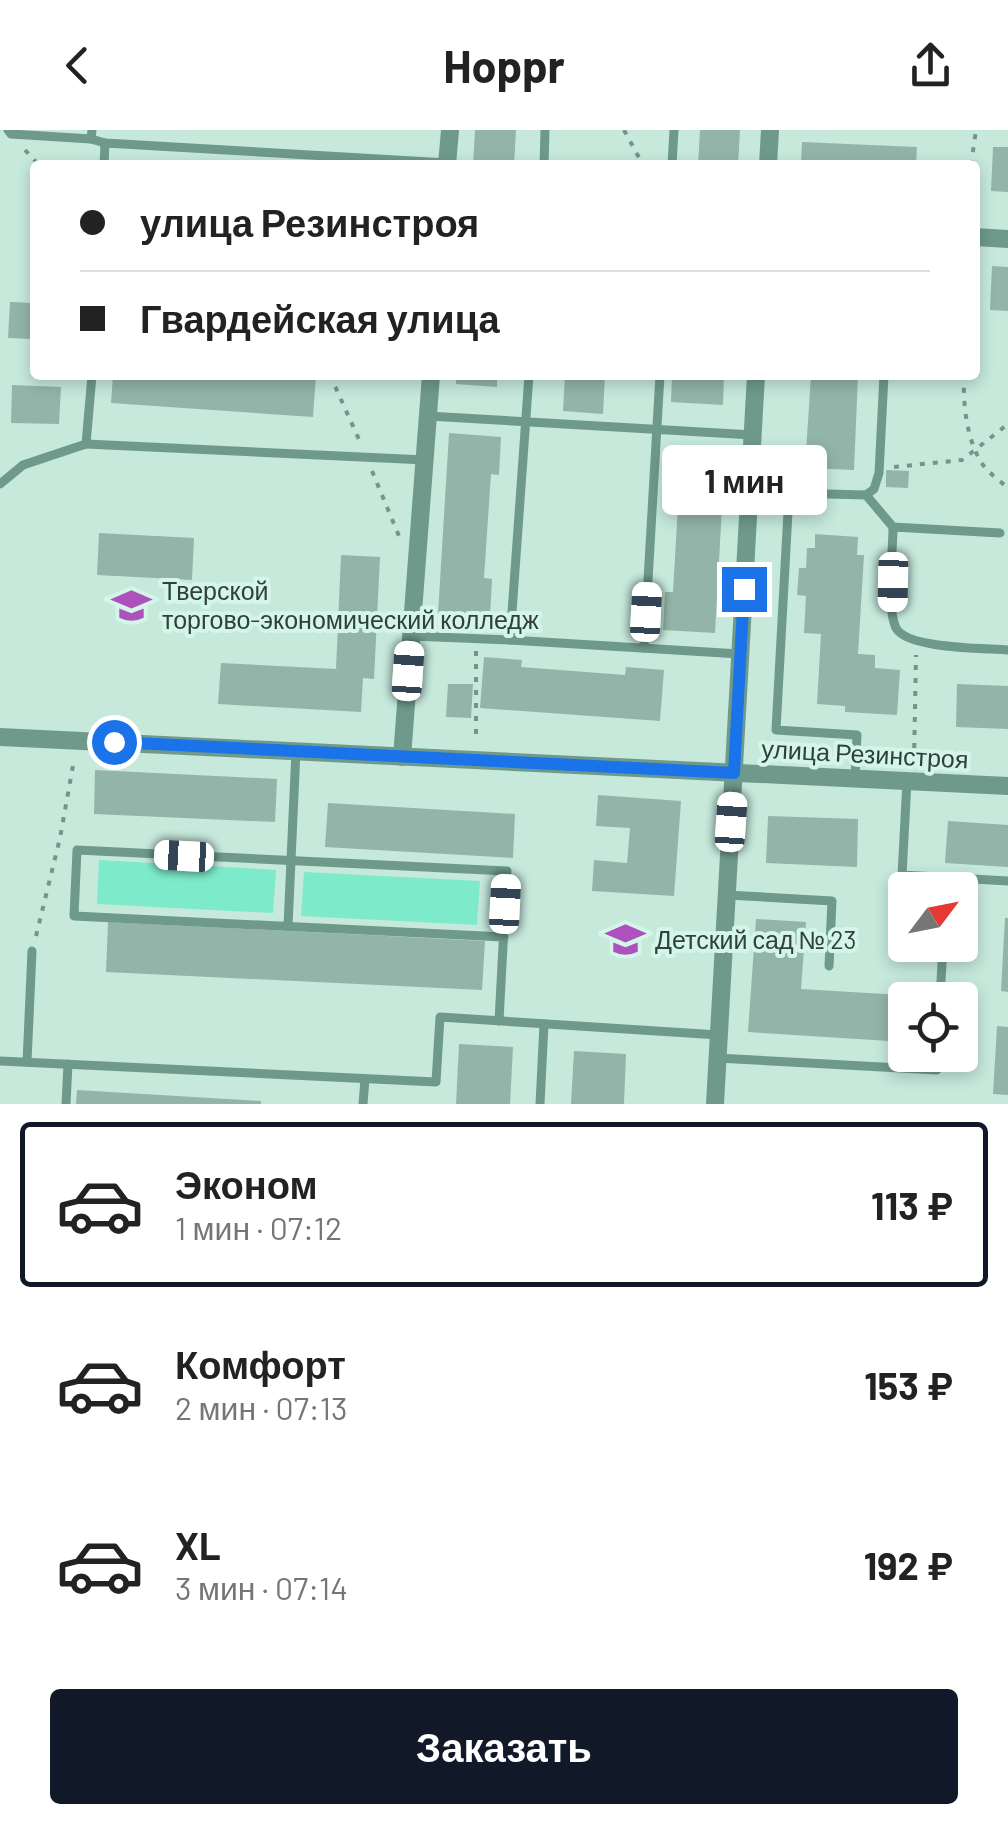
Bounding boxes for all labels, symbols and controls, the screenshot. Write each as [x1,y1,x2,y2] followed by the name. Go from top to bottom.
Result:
[50,38,105,93] icon: back
[443,38,565,92] text: Hoppr
[903,38,958,93] icon: share
[140,199,479,245] text: улица Резинстроя
[140,295,500,341] text: Гвардейская улица
[662,444,826,514] callout: 1 мин
[704,461,785,499] text: 1 мин
[877,552,909,612] car
[722,567,767,612] route end
[162,575,539,634] place label: Тверской торгово-экономический колледж
[629,581,663,643] car
[111,584,153,626] school or university icon: Тверской торгово-экономический колледж
[391,640,425,702] car
[92,720,137,765] route start
[761,733,969,773] street label: улица Резинстроя
[714,791,748,853] car
[153,839,215,873] car
[888,872,978,962] north arrow
[888,872,978,1072] map controls
[488,873,522,935] car
[604,919,646,961] school or university icon: Детский сад № 23
[655,924,856,954] place label: Детский сад № 23
[888,982,978,1072] button: locate
[55,1160,145,1250] icon: car
[175,1161,318,1207] text: Эконом
[871,1182,953,1228] text: 113 ₽
[175,1208,342,1246] text: 1 мин · 07:12
[55,1340,145,1430] icon: car
[175,1341,346,1387] text: Комфорт
[864,1362,953,1408] text: 153 ₽
[175,1388,347,1426] text: 2 мин · 07:13
[55,1520,145,1610] icon: car
[175,1522,221,1568] text: XL
[864,1542,953,1588] text: 192 ₽
[175,1568,348,1606] text: 3 мин · 07:14
[50,1689,958,1804] button: Заказать

